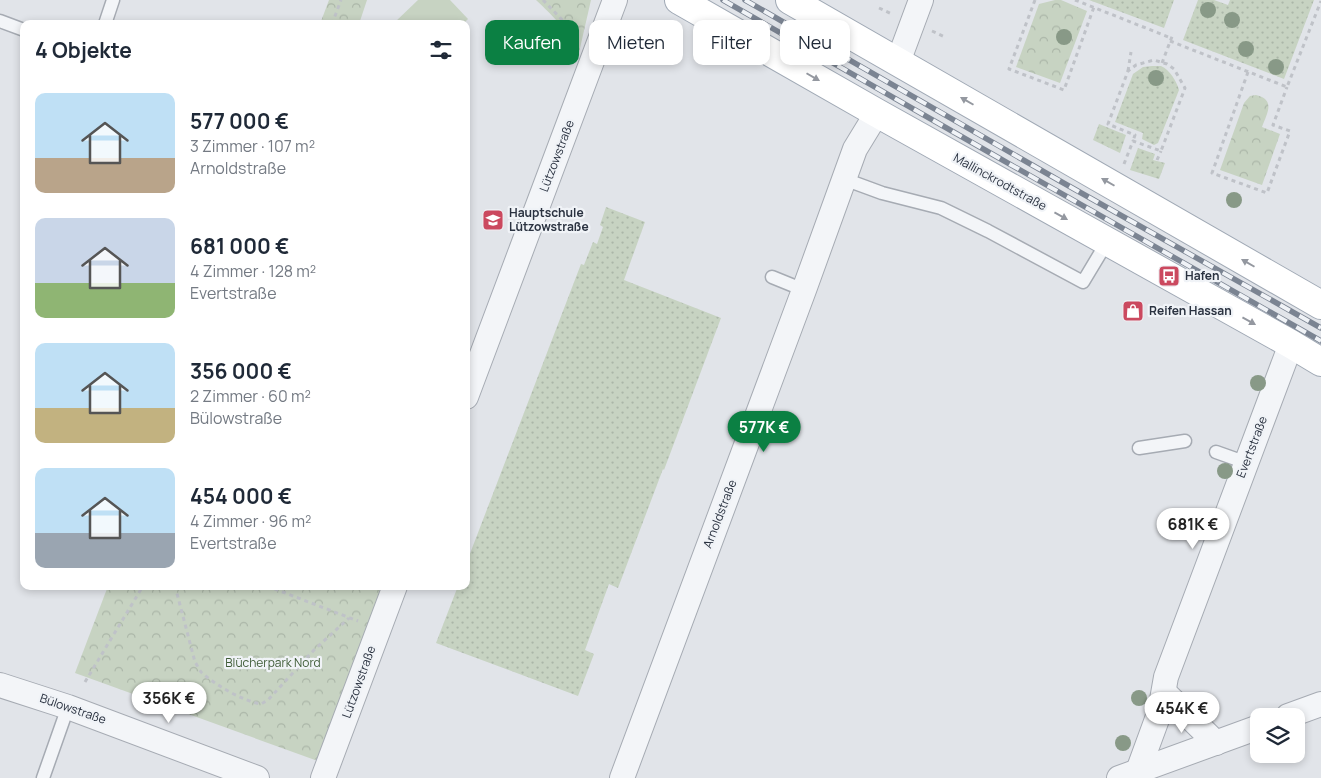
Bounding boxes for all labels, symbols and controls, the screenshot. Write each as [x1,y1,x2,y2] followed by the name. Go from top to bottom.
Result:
[485,20,579,65] chip: Kaufen
[589,20,683,65] chip: Mieten
[693,20,770,65] chip: Filter
[780,20,850,65] chip: Neu
[35,36,132,64] text: 4 Objekte
[427,36,455,64] icon: filters
[805,73,820,81] one-way arrow
[960,97,973,106] one-way arrow
[190,107,289,135] text: 577 000 €
[75,113,135,173] icon: home
[535,117,578,194] street label: Lützowstraße
[190,135,315,157] text: 3 Zimmer · 107 m²
[951,149,1050,214] street label: Mallinckrodtstraße
[190,157,286,179] text: Arnoldstraße
[1101,178,1114,187] one-way arrow
[509,204,589,235] place label: Hauptschule Lützowstraße
[481,208,505,232] school or university icon: Hauptschule Lützowstraße
[1054,212,1069,220] one-way arrow
[190,232,289,260] text: 681 000 €
[75,238,135,298] icon: home
[1242,259,1255,268] one-way arrow
[190,260,316,282] text: 4 Zimmer · 128 m²
[1157,264,1181,288] bus stop icon: Hafen
[1185,267,1219,284] place label: Hafen
[190,282,277,304] text: Evertstraße
[1121,299,1145,323] shop icon: Reifen Hassan
[1149,302,1232,319] place label: Reifen Hassan
[1242,316,1256,325] one-way arrow
[190,357,292,385] text: 356 000 €
[75,363,135,423] icon: home
[190,385,311,407] text: 2 Zimmer · 60 m²
[190,407,282,429] text: Bülowstraße
[723,410,805,453] pin: 577K €
[1232,413,1271,480] street label: Evertstraße
[739,416,789,438] text: 577K €
[699,477,740,551] street label: Arnoldstraße
[190,482,292,510] text: 454 000 €
[75,488,135,548] icon: home
[1152,508,1234,550] pin: 681K €
[190,510,311,532] text: 4 Zimmer · 96 m²
[1168,513,1218,535] text: 681K €
[190,532,277,554] text: Evertstraße
[338,643,379,720] street label: Lützowstraße
[225,654,321,671] park label: Blücherpark Nord
[128,682,210,724] pin: 356K €
[143,687,195,709] text: 356K €
[38,689,109,728] street label: Bülowstraße
[1141,692,1223,734] pin: 454K €
[1156,697,1209,719] text: 454K €
[1250,708,1305,763] map controls
[1250,708,1305,763] button: layers

